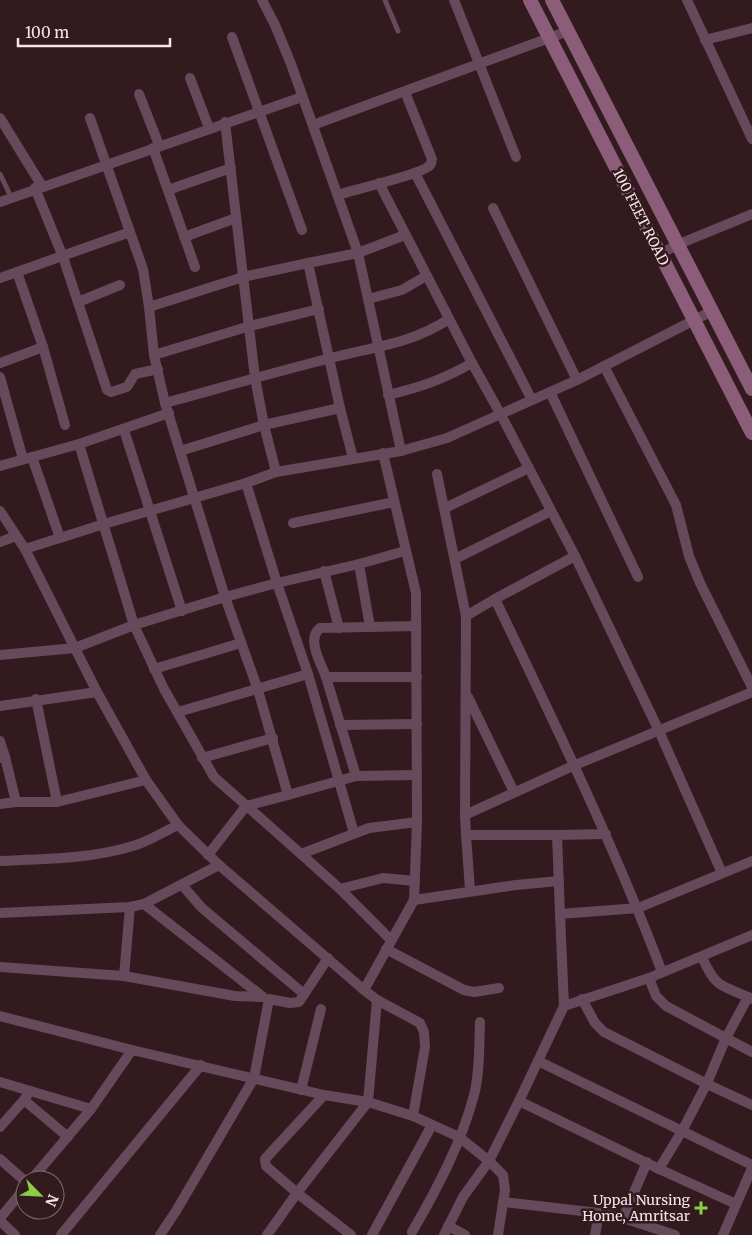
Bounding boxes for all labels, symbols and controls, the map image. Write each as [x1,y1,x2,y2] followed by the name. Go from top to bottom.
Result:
[18,15,170,47] scale bar
[25,23,69,42] text: 100 m
[609,166,673,269] street label: 100 FEET ROAD
[15,1170,65,1220] north arrow
[582,1191,691,1225] place label: Uppal Nursing Home, Amritsar
[41,1192,62,1209] text: N
[694,1201,708,1215] marker: Uppal Nursing Home, Amritsar

